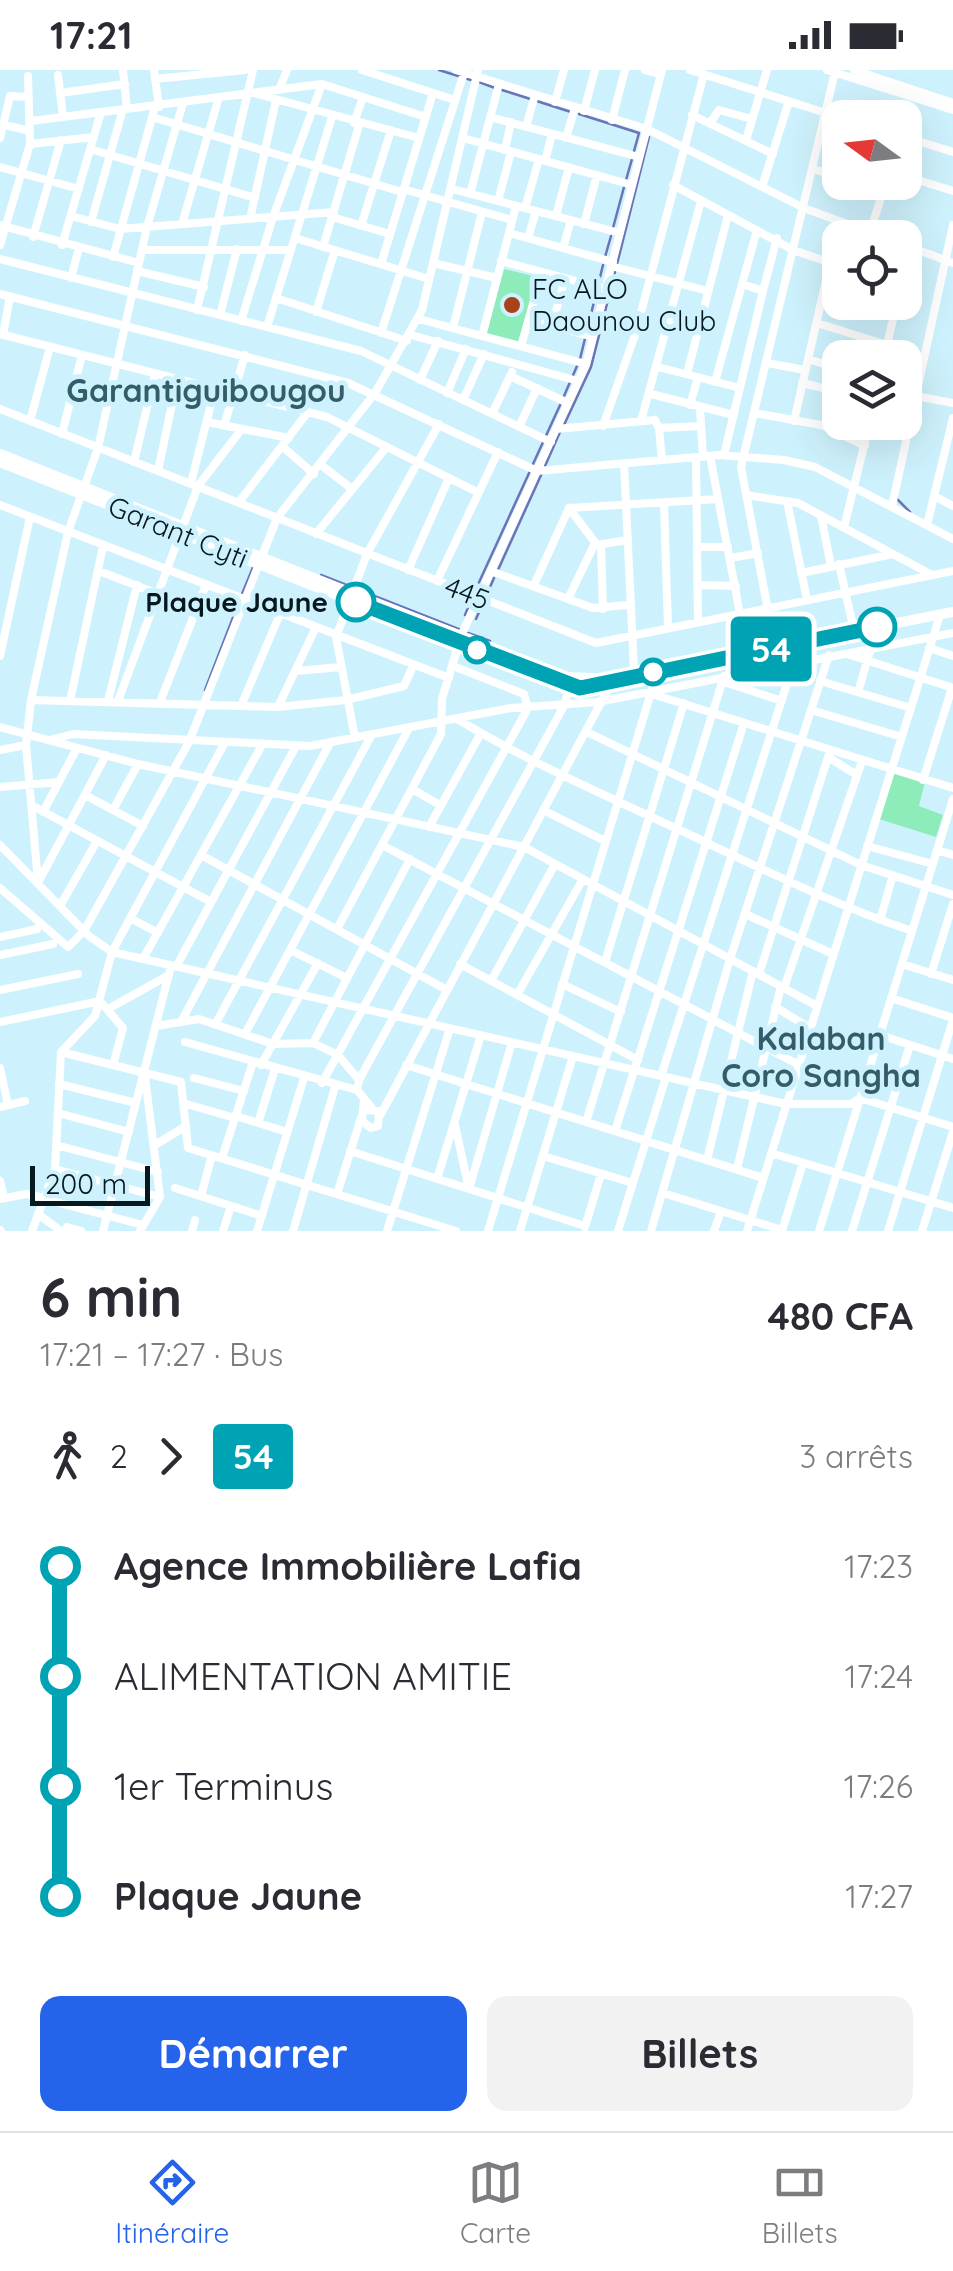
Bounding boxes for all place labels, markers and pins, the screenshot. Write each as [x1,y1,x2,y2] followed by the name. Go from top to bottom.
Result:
[532,271,716,338] place label: FC ALO Daounou Club
[501,294,523,316] marker: FC ALO Daounou Club
[337,583,375,621] marker: Plaque Jaune
[145,584,328,619] place label: Plaque Jaune
[858,608,896,646] unlabelled marker
[464,637,490,663] unlabelled marker
[640,659,666,685] unlabelled marker

